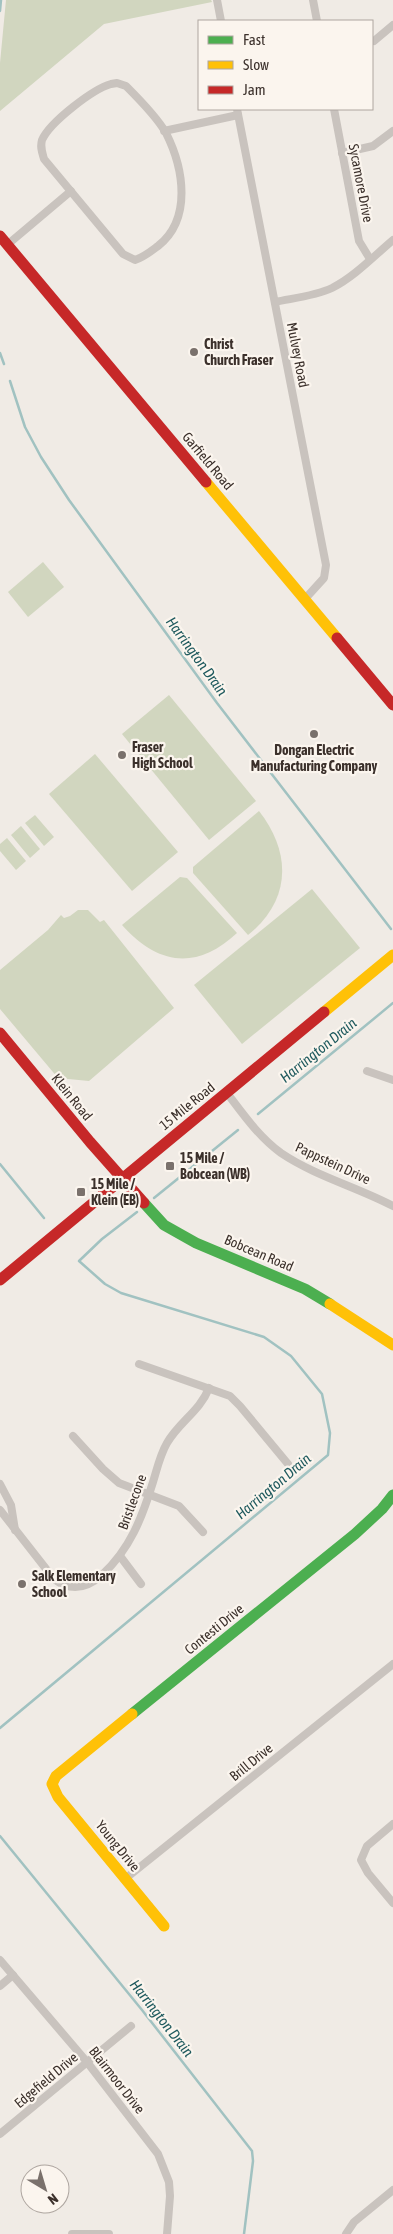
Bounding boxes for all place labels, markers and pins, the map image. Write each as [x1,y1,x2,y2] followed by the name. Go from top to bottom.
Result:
[204,336,274,368] place label: Christ Church Fraser
[188,346,200,358] marker: Christ Church Fraser
[308,728,320,740] marker: Dongan Electric Manufacturing Company
[132,739,193,771] place label: Fraser High School
[251,742,377,774] place label: Dongan Electric Manufacturing Company
[116,749,128,761] marker: Fraser High School
[180,1150,250,1182] place label: 15 Mile / Bobcean (WB)
[164,1160,176,1172] marker: 15 Mile / Bobcean (WB)
[91,1176,139,1208] place label: 15 Mile / Klein (EB)
[75,1186,87,1198] marker: 15 Mile / Klein (EB)
[32,1568,116,1600] place label: Salk Elementary School
[16,1578,28,1590] marker: Salk Elementary School

